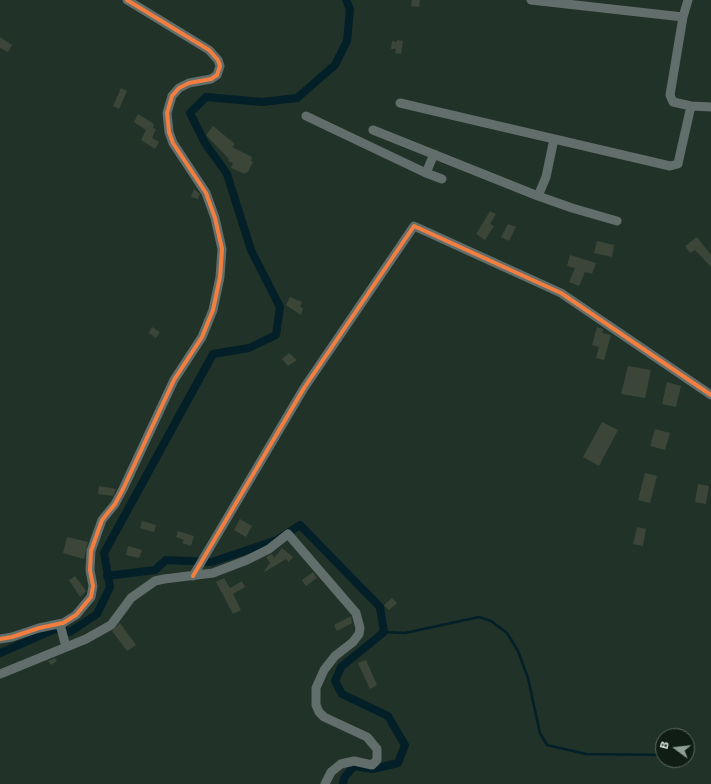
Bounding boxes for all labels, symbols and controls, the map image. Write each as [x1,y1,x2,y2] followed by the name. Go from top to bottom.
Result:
[655,728,695,768] north arrow
[657,740,671,750] text: B

